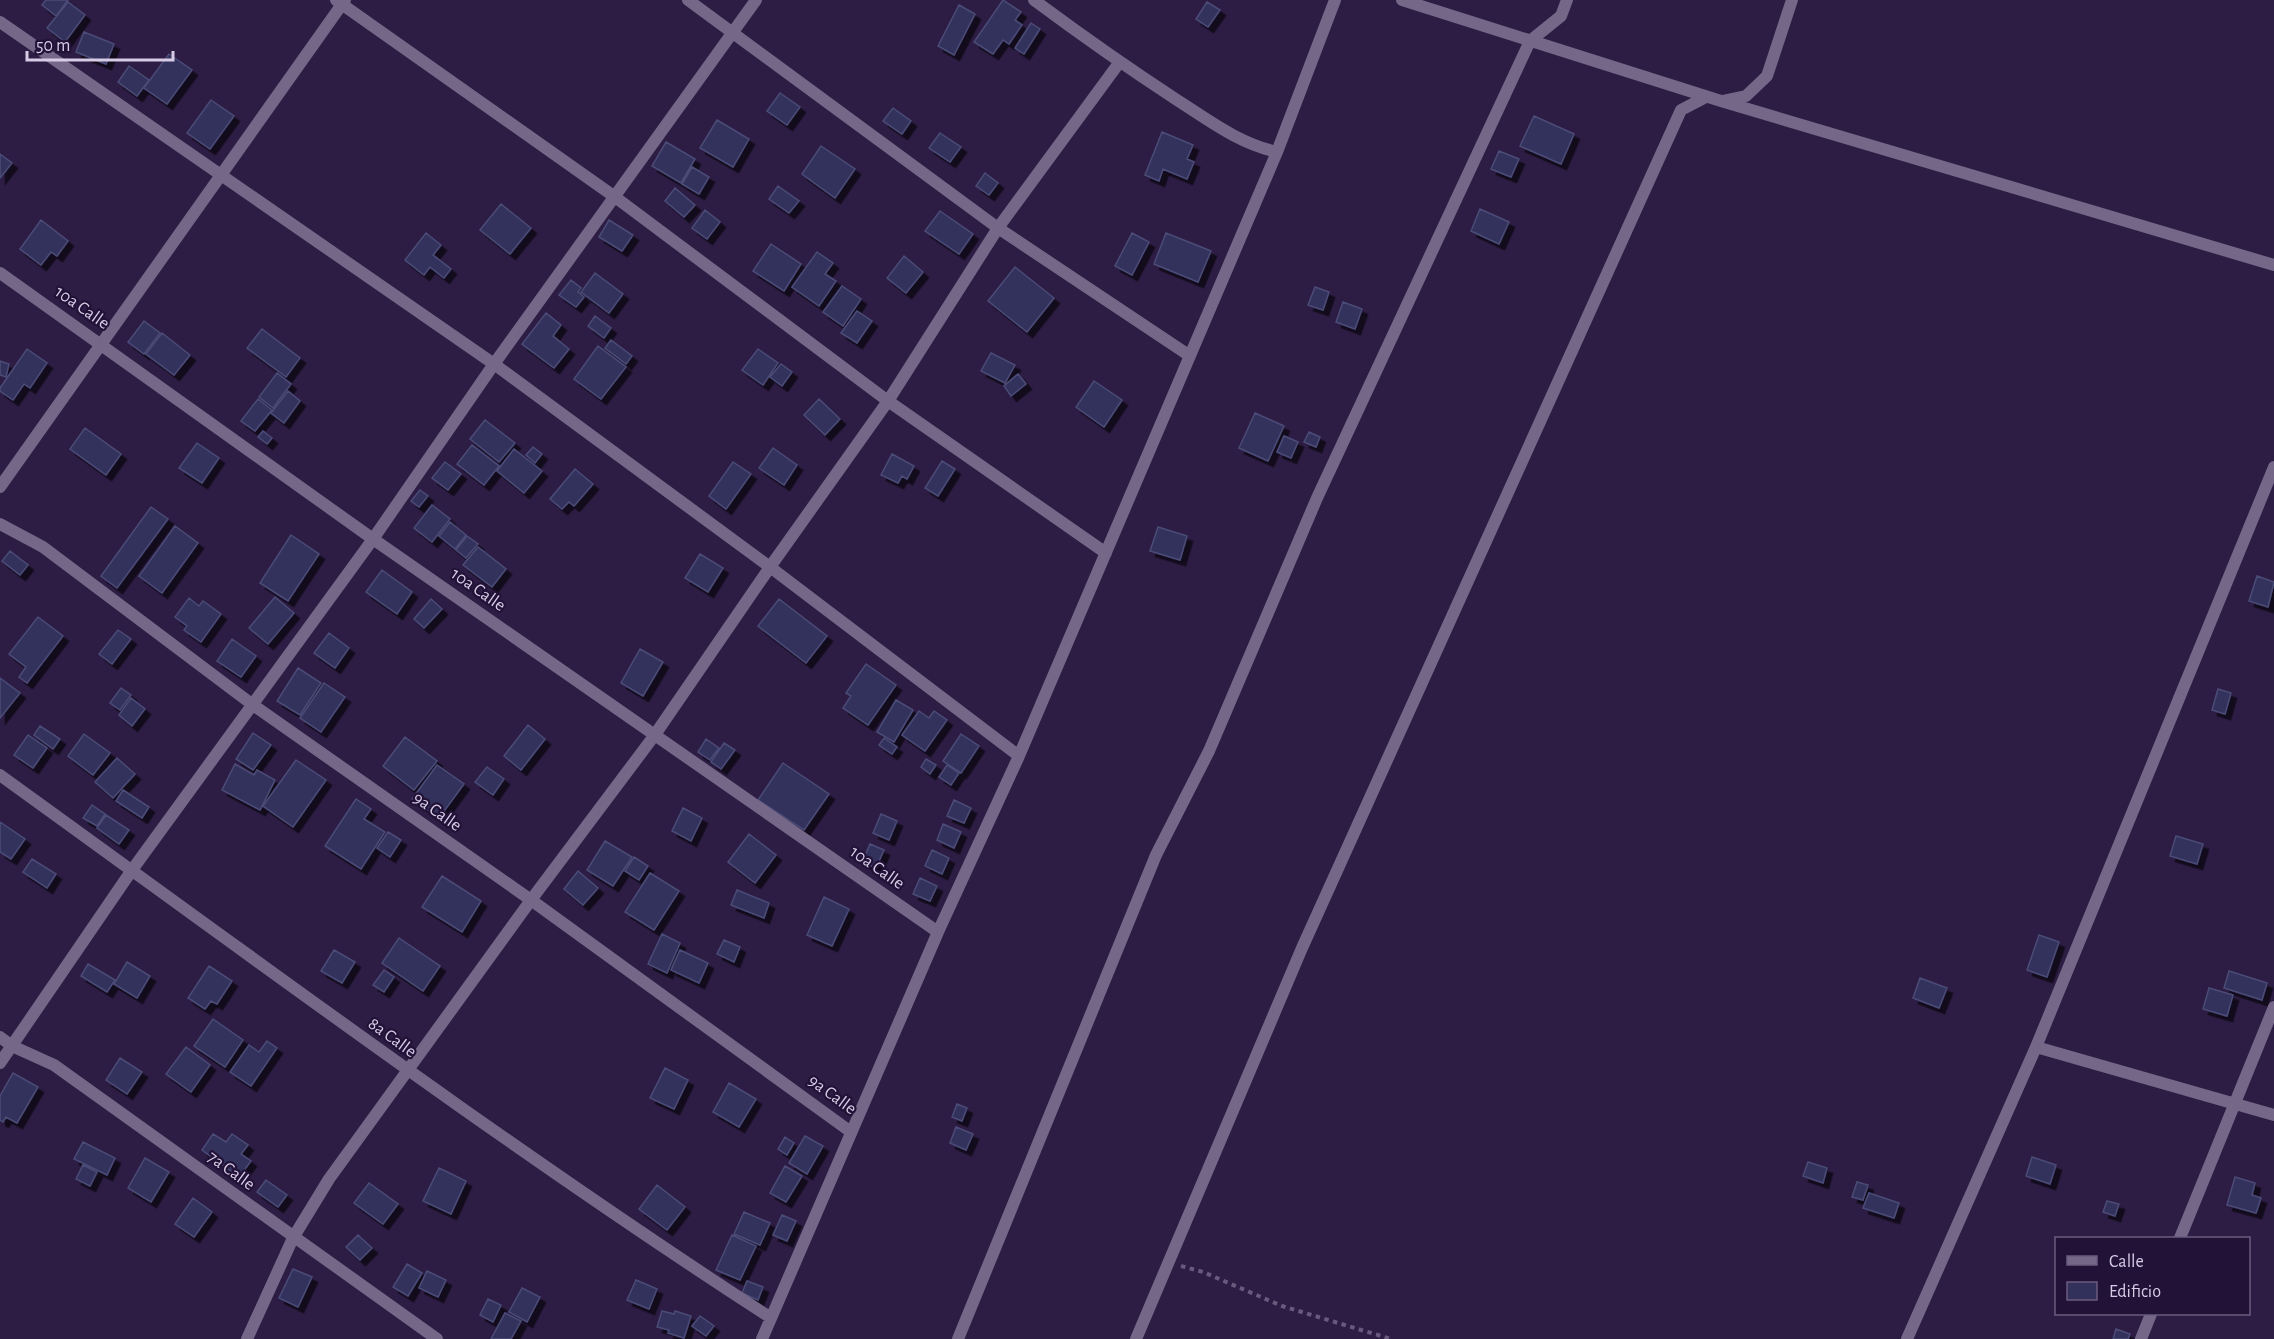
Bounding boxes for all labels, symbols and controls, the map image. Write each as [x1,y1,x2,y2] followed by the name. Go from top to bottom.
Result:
[27,24,172,62] scale bar
[36,37,70,55] text: 50 m
[52,283,112,333] street label: 10a Calle
[448,565,508,615] street label: 10a Calle
[409,789,465,835] street label: 9a Calle
[847,843,907,893] street label: 10a Calle
[365,1015,419,1061] street label: 8a Calle
[805,1072,859,1118] street label: 9a Calle
[204,1148,258,1194] street label: 7a Calle
[2055,1237,2250,1315] legend
[2109,1253,2144,1271] text: Calle
[2109,1283,2161,1301] text: Edificio

